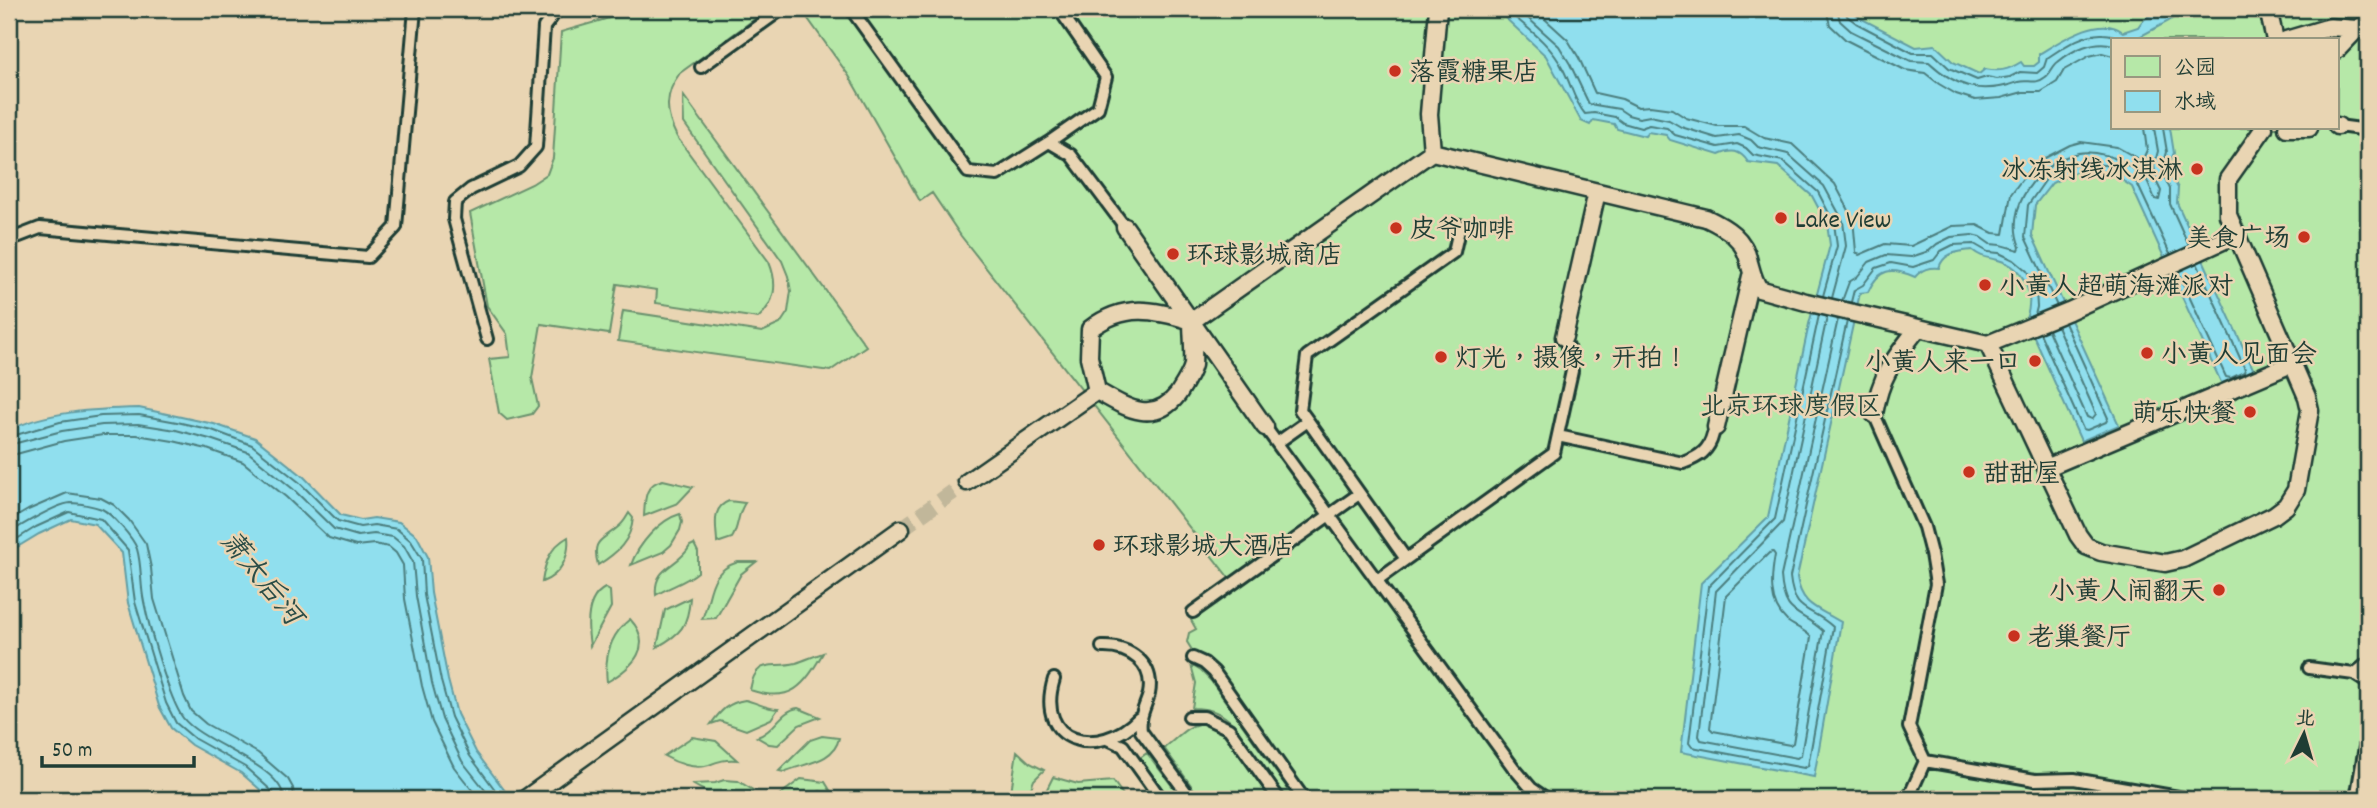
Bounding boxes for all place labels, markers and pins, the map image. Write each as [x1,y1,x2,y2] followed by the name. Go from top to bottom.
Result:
[1409,56,1539,93] place label: 落霞糖果店
[1387,63,1403,79] marker: 落霞糖果店
[2001,154,2183,191] place label: 冰冻射线冰淇淋
[2189,161,2205,177] marker: 冰冻射线冰淇淋
[1795,203,1891,240] place label: Lake View
[1773,210,1789,226] marker: Lake View
[1410,213,1514,250] place label: 皮爷咖啡
[1388,220,1404,236] marker: 皮爷咖啡
[2186,222,2290,259] place label: 美食广场
[2296,229,2312,245] marker: 美食广场
[1187,239,1343,276] place label: 环球影城商店
[1165,246,1181,262] marker: 环球影城商店
[1999,270,2233,307] place label: 小黄人超萌海滩派对
[1977,277,1993,293] marker: 小黄人超萌海滩派对
[2161,338,2317,375] place label: 小黄人见面会
[1455,342,1689,379] place label: 灯光，摄像，开拍！
[2139,345,2155,361] marker: 小黄人见面会
[1865,346,2021,383] place label: 小黄人来一口
[1433,349,1449,365] marker: 灯光，摄像，开拍！
[2027,353,2043,369] marker: 小黄人来一口
[2132,397,2236,434] place label: 萌乐快餐
[2242,404,2258,420] marker: 萌乐快餐
[1983,457,2061,494] place label: 甜甜屋
[1961,464,1977,480] marker: 甜甜屋
[1113,530,1295,567] place label: 环球影城大酒店
[1091,537,1107,553] marker: 环球影城大酒店
[2049,575,2205,612] place label: 小黄人闹翻天
[2211,582,2227,598] marker: 小黄人闹翻天
[2028,621,2132,658] place label: 老巢餐厅
[2006,628,2022,644] marker: 老巢餐厅

